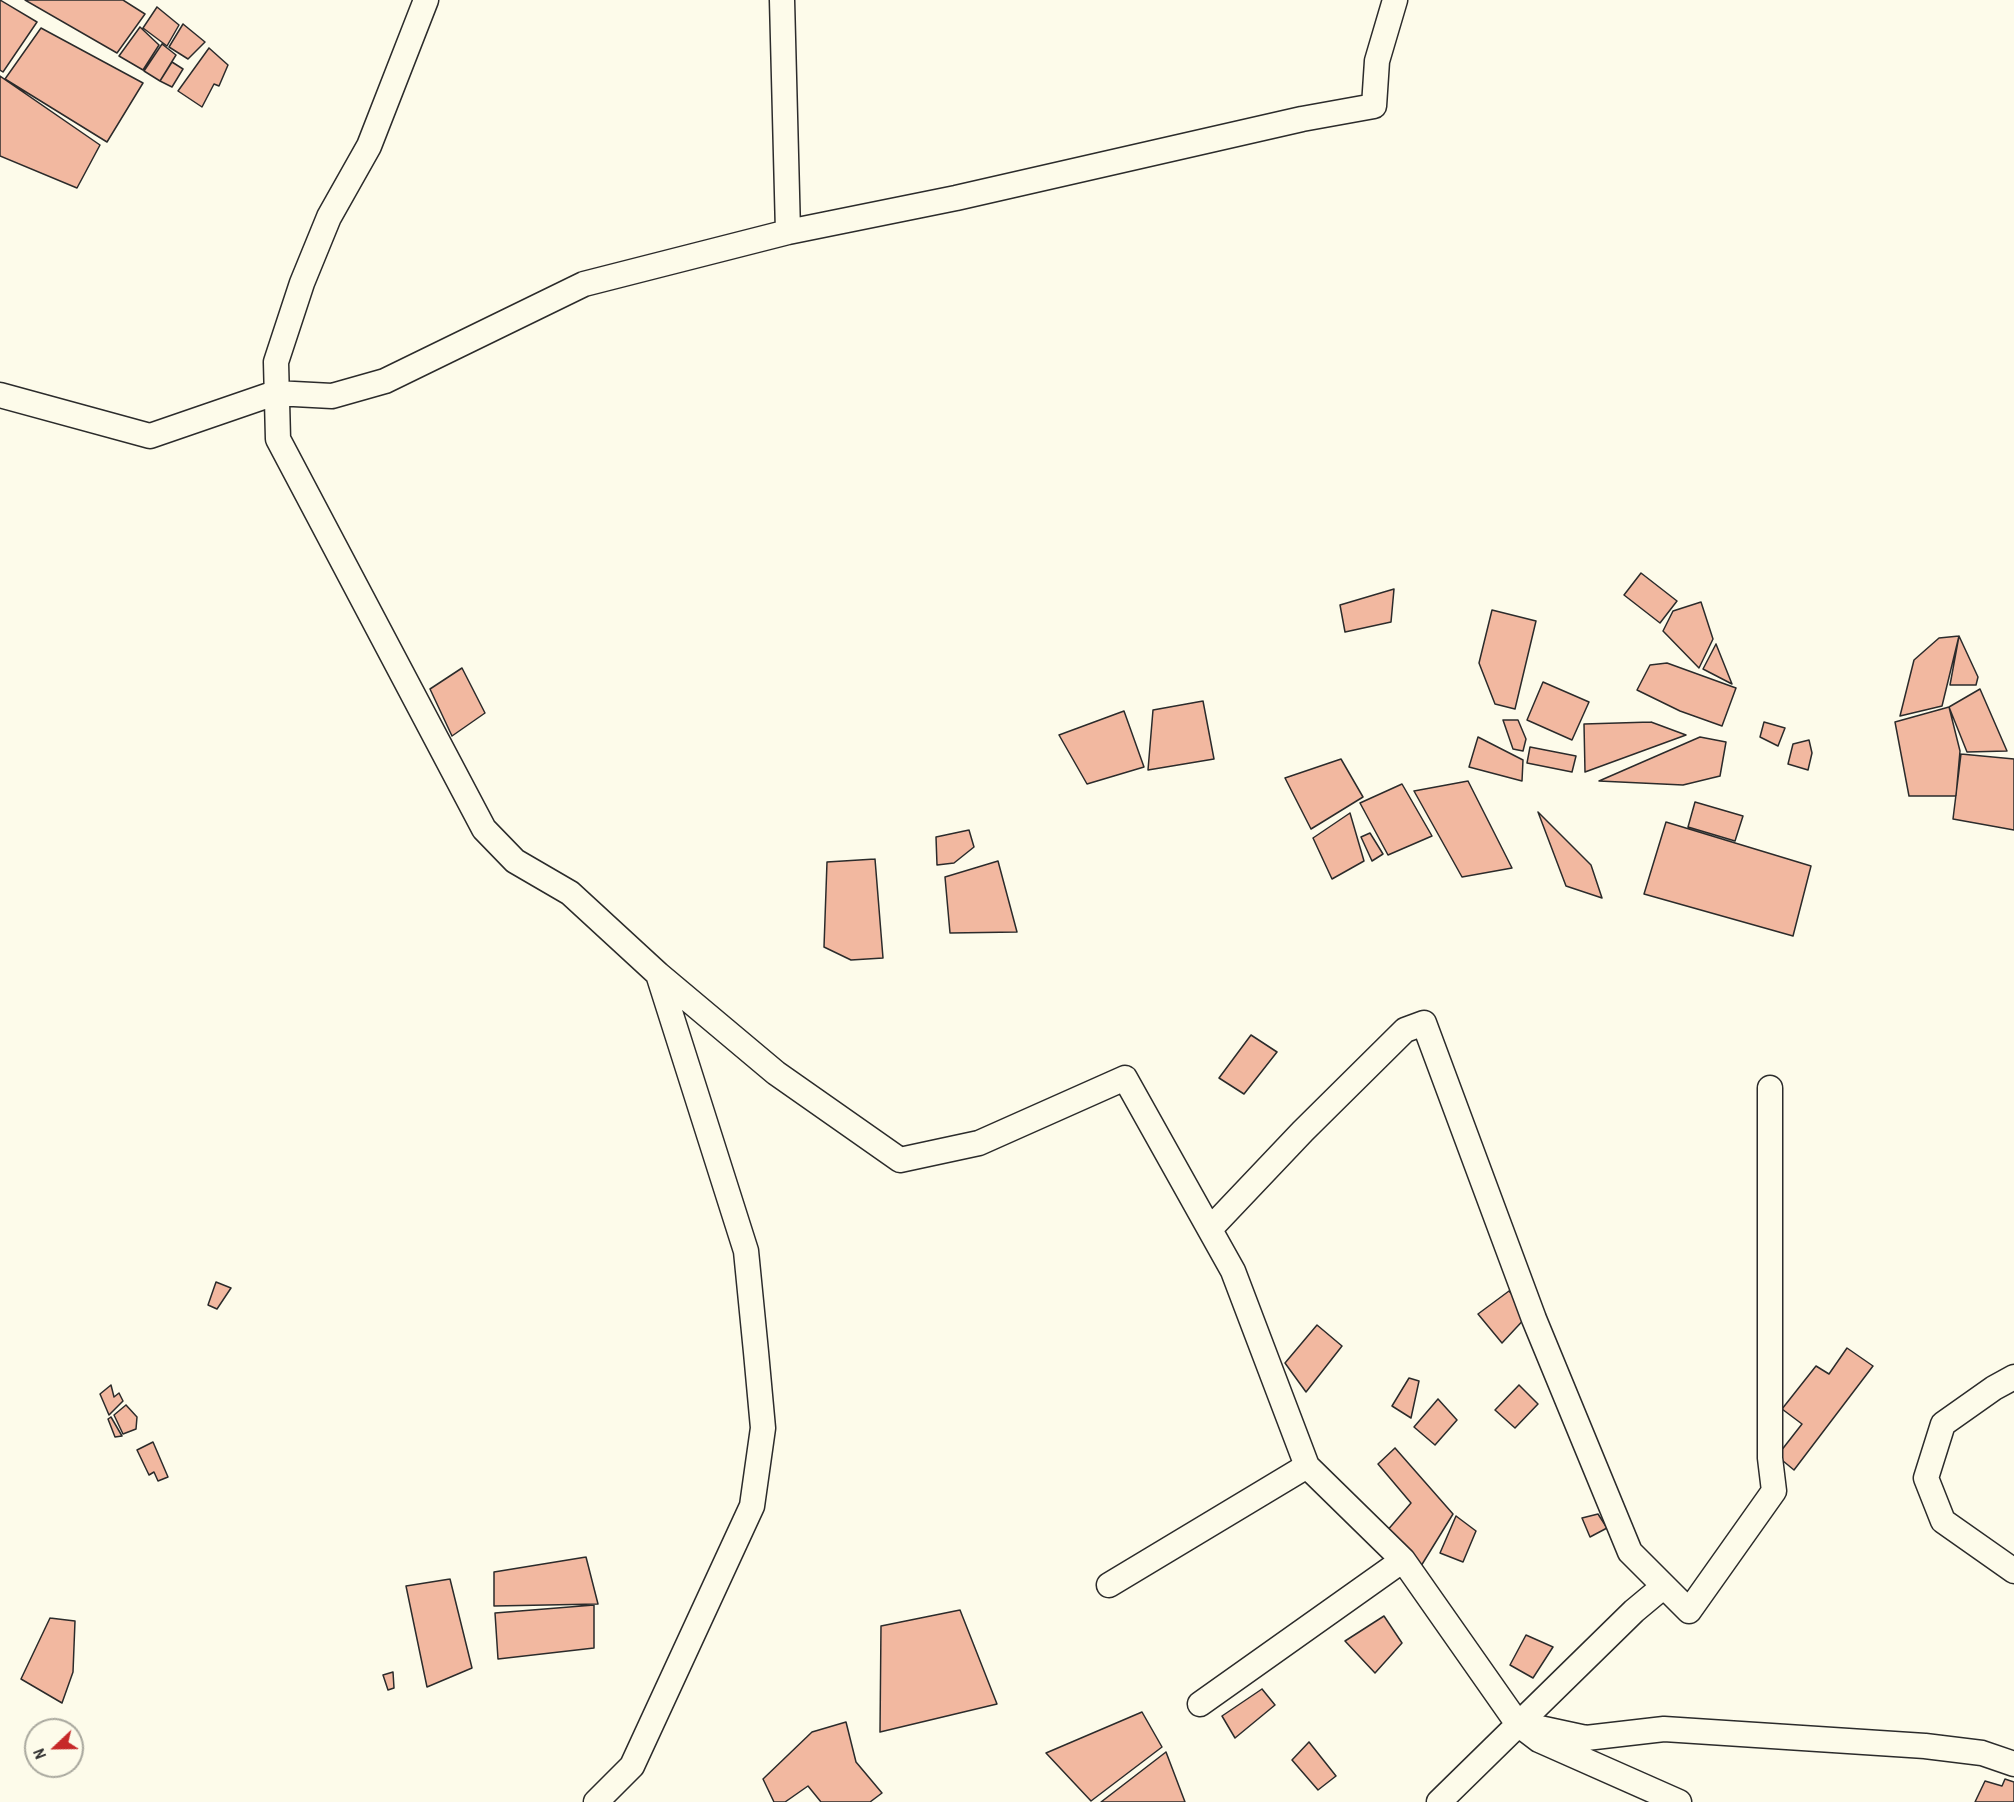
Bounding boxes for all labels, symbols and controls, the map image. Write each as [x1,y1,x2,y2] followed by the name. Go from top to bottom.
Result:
[24,1718,84,1778] north arrow
[27,1745,51,1763] text: N

